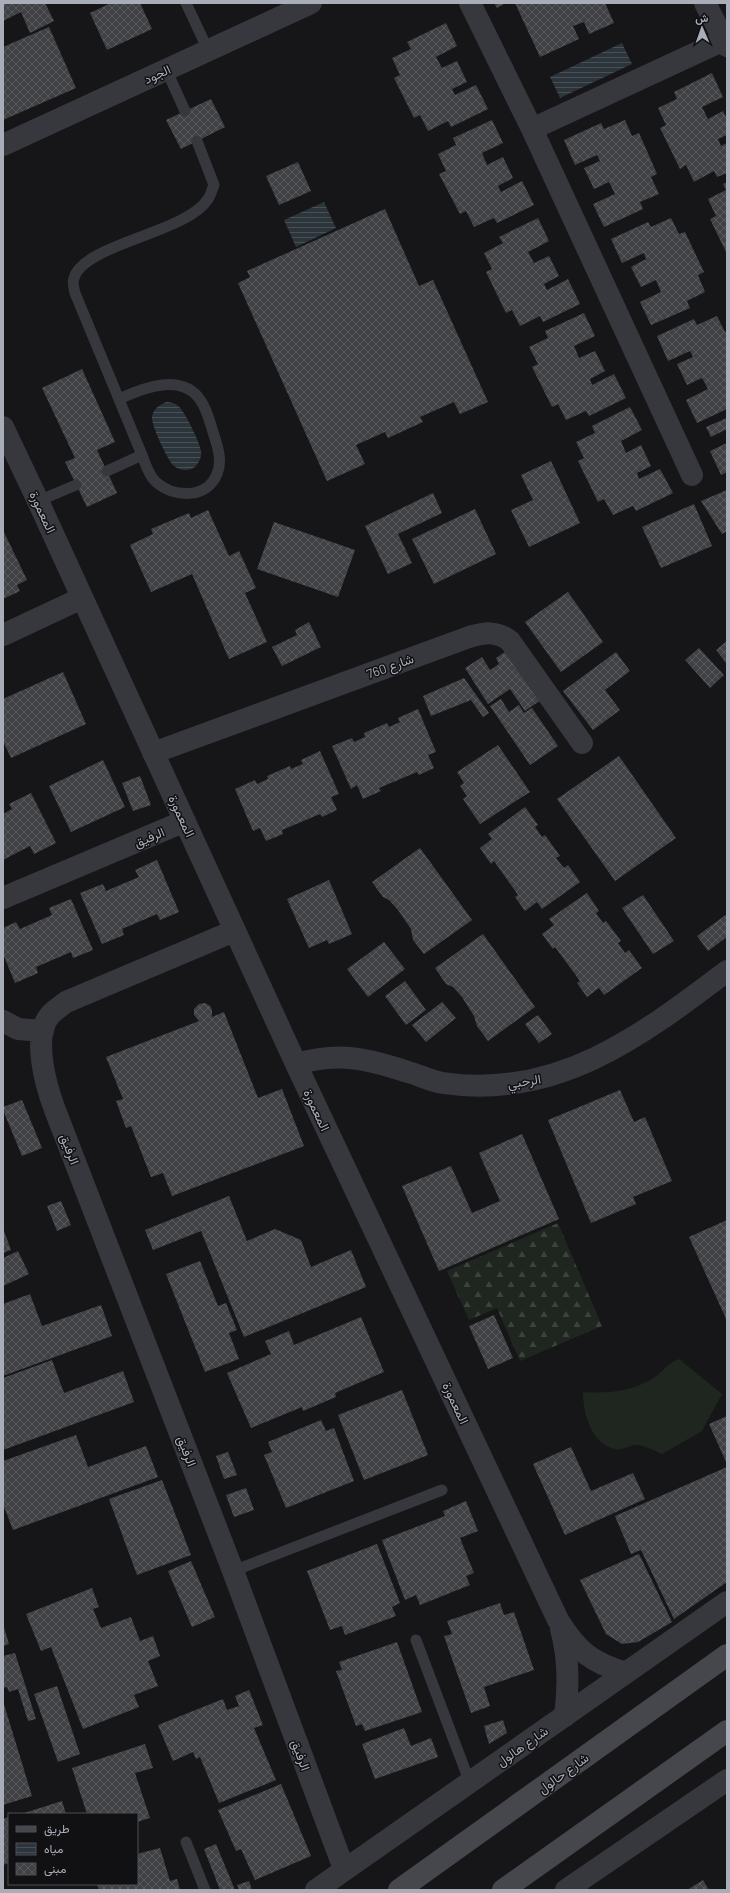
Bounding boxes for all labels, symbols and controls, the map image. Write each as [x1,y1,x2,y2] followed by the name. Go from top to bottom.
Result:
[682,8,722,48] north arrow
[695,11,709,25] text: ش
[141,61,173,88] street label: الجود
[25,489,60,536] street label: المعمورة
[364,650,416,684] street label: شارع 760
[164,793,199,840] street label: المعمورة
[131,823,167,851] street label: الرفيق
[506,1070,542,1094] street label: الرحبي
[299,1087,334,1134] street label: المعمورة
[56,1131,83,1167] street label: الرفيق
[438,1380,473,1427] street label: المعمورة
[173,1433,200,1469] street label: الرفيق
[493,1723,552,1771] street label: شارع هالول
[287,1737,314,1773] street label: الرفيق
[535,1749,593,1798] street label: شارع حالول
[8,1813,138,1885] legend
[44,1821,70,1837] text: طريق
[44,1841,63,1856] text: مياه
[44,1861,66,1877] text: مبنى

